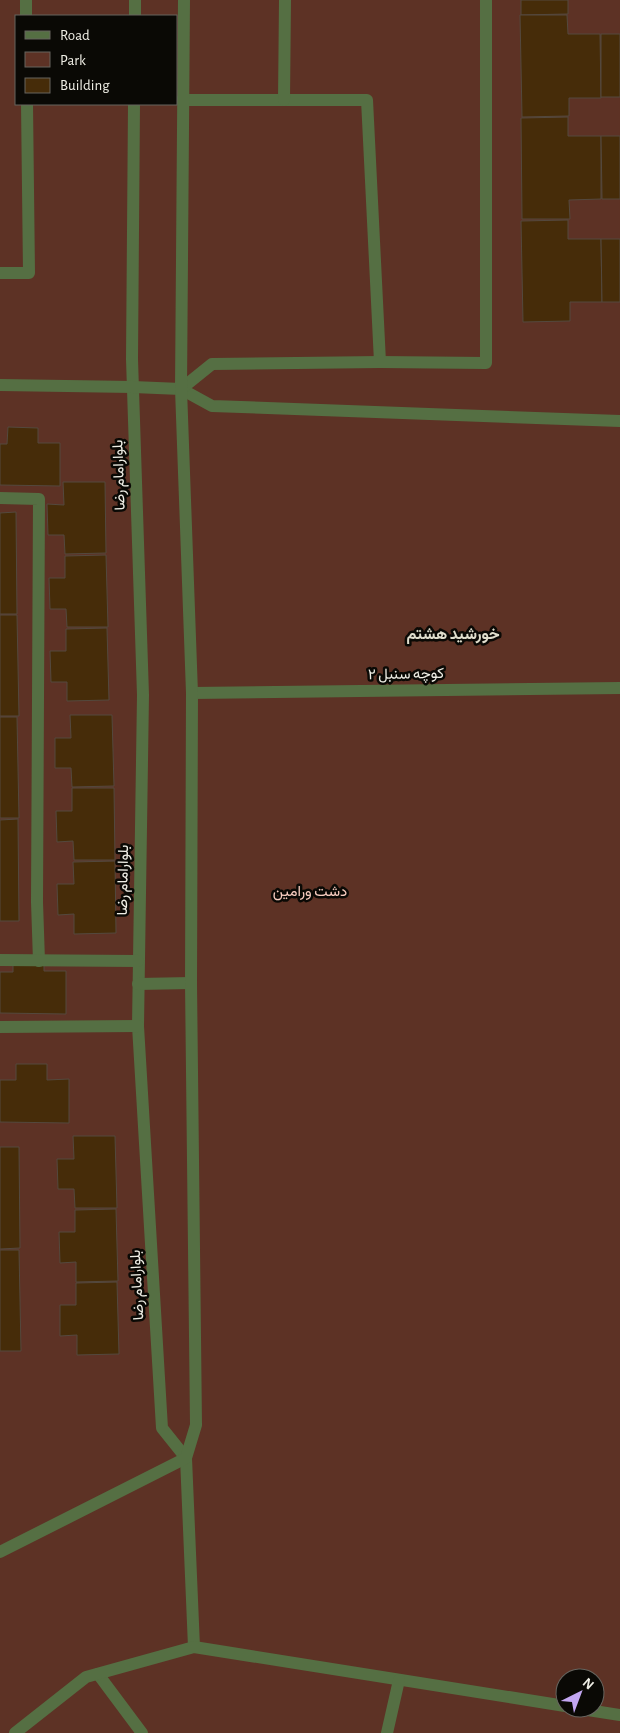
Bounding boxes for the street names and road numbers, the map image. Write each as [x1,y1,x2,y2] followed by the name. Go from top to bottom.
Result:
[110,439,130,511] street label: بلوارامام رضا
[368,666,445,684] street label: کوچه سنبل ۲
[115,845,133,916] street label: بلوارامام رضا
[128,1249,148,1321] street label: بلوارامام رضا

